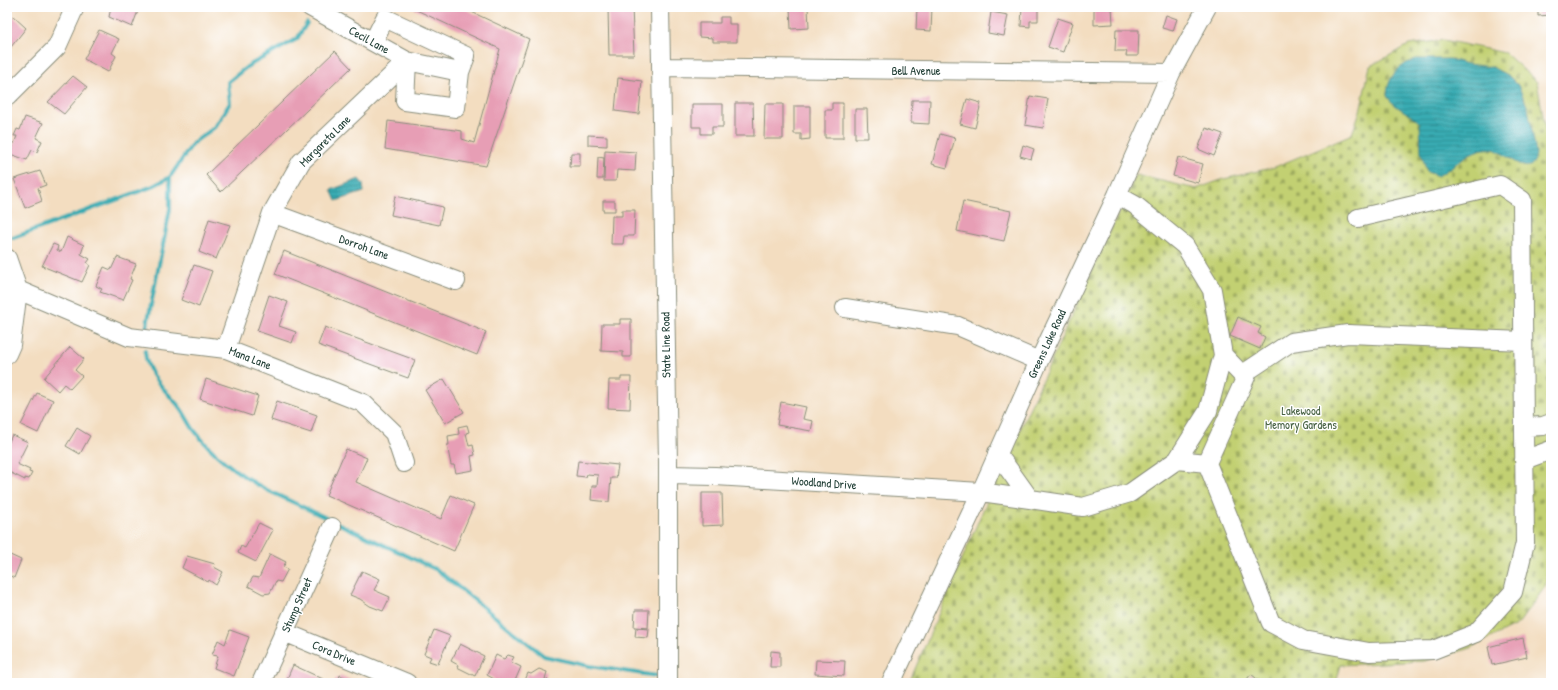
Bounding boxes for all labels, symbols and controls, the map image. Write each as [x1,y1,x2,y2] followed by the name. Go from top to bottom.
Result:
[346,21,393,58] street label: Cecil Lane
[891,62,941,79] street label: Bell Avenue
[295,111,354,170] street label: Margareta Lane
[337,230,392,263] street label: Dorroh Lane
[1023,306,1070,381] street label: Greens Lake Road
[656,312,675,378] street label: State Line Road
[227,342,274,373] street label: Mana Lane
[1265,402,1337,433] park label: Lakewood Memory Gardens
[791,472,857,493] street label: Woodland Drive
[277,574,317,635] street label: Stump Street
[310,636,359,669] street label: Cora Drive

